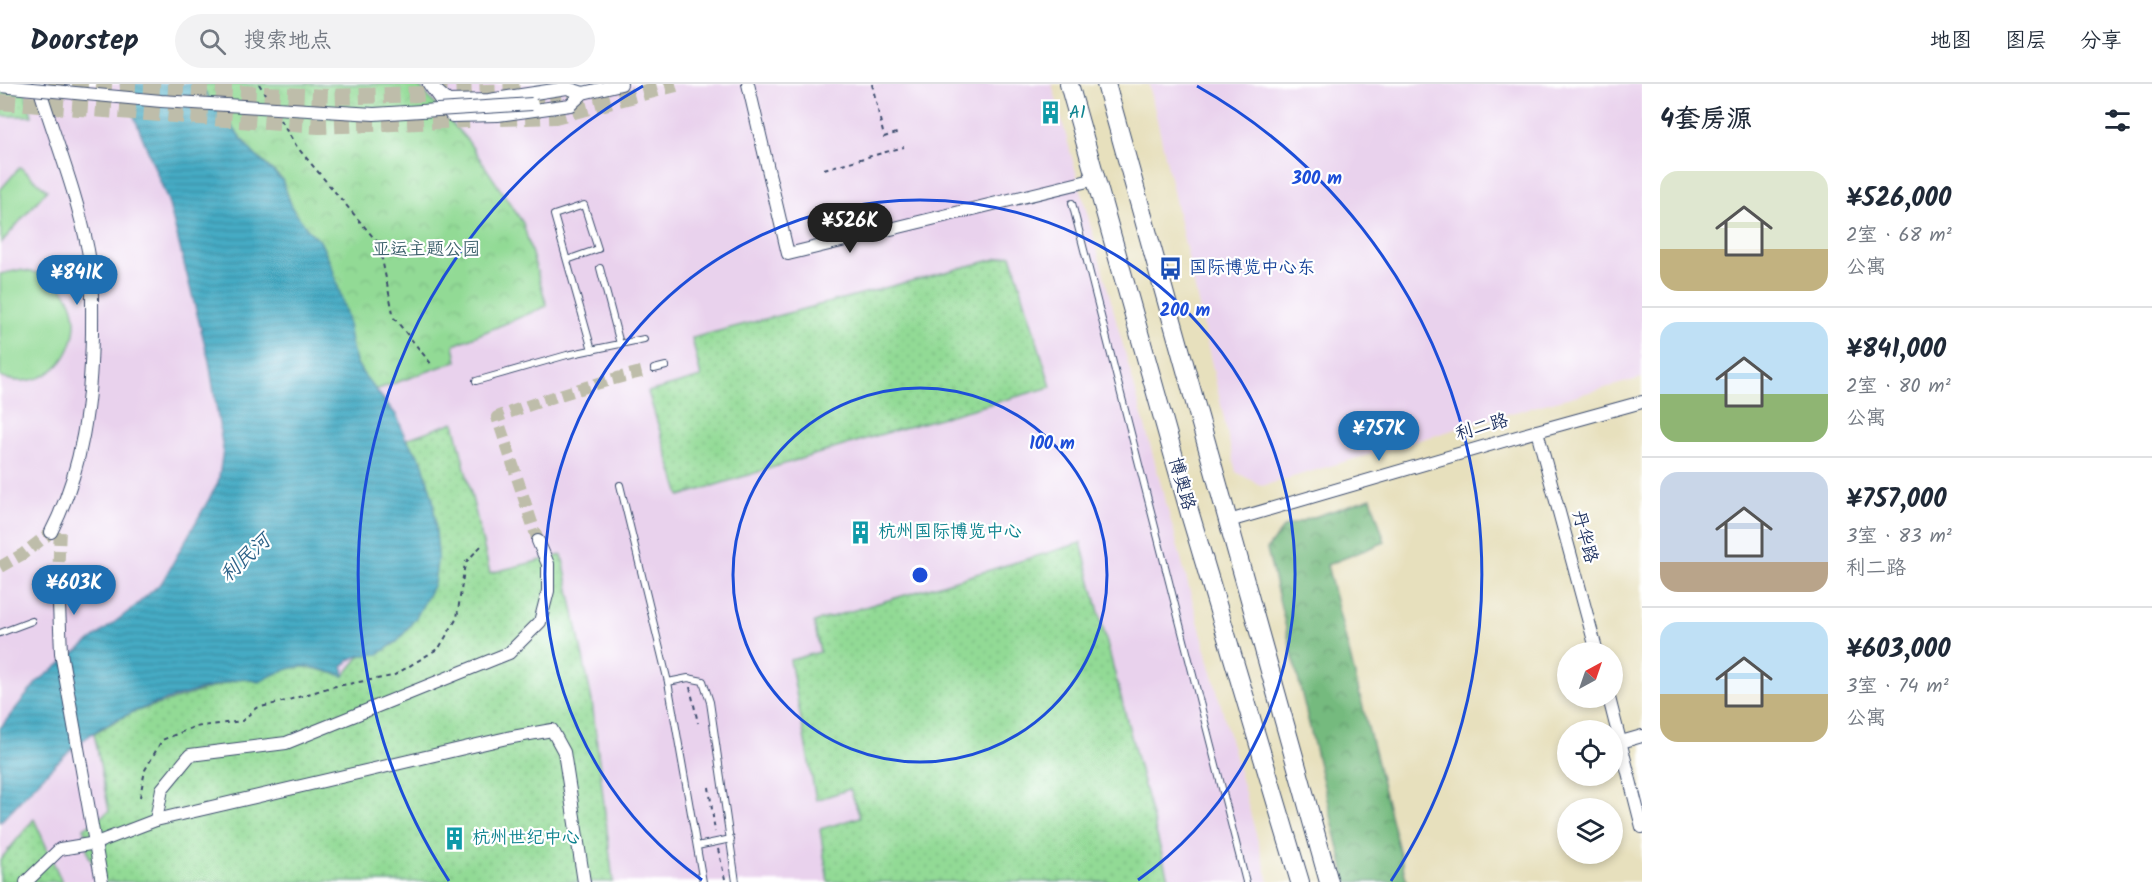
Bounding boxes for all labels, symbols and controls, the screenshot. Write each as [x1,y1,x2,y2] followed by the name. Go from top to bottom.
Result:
[175,14,595,68] search box
[30,19,139,64] text: Doorstep
[244,24,332,59] text: 搜索地点
[196,25,229,58] icon: search
[1930,25,1972,58] text: 地图
[2005,25,2047,58] text: 图层
[2080,25,2122,58] text: 分享
[1069,99,1086,128] place label: A1
[1660,99,1752,141] text: 4套房源
[1038,100,1064,126] building icon: A1
[2101,104,2134,137] icon: filters
[1291,165,1342,194] text: 300 m
[1846,178,1951,220] text: ¥526,000
[1708,195,1780,267] icon: home
[808,203,892,254] pin: ¥526K
[822,206,878,238] text: ¥526K
[1846,220,1952,252] text: 2室 · 68 m²
[372,236,480,265] park label: 亚运主题公园
[1846,252,1886,284] text: 公寓
[1189,254,1315,283] place label: 国际博览中心东
[35,255,119,306] pin: ¥841K
[1158,255,1184,281] bus stop icon: 国际博览中心东
[50,258,104,290] text: ¥841K
[1160,297,1211,326] text: 200 m
[1846,329,1946,371] text: ¥841,000
[1708,346,1780,418] icon: home
[1846,371,1951,403] text: 2室 · 80 m²
[1846,403,1886,435] text: 公寓
[1452,407,1512,449] street label: 利二路
[1337,411,1421,462] pin: ¥757K
[1352,414,1406,446] text: ¥757K
[1029,430,1075,459] text: 100 m
[1160,454,1202,514] street label: 博奥路
[1846,479,1947,521] text: ¥757,000
[1708,496,1780,568] icon: home
[1563,507,1605,567] street label: 丹华路
[878,518,1022,547] place label: 杭州国际博览中心
[847,519,873,545] building icon: 杭州国际博览中心
[1846,521,1952,553] text: 3室 · 83 m²
[213,525,281,591] water label: 利民河
[1846,553,1906,585] text: 利二路
[32,565,116,616] pin: ¥603K
[910,565,930,585] centre of rings
[46,568,102,600] text: ¥603K
[1846,629,1950,671] text: ¥603,000
[1557,642,1623,708] north arrow
[1557,642,1623,864] map controls
[1708,646,1780,718] icon: home
[1846,671,1949,703] text: 3室 · 74 m²
[1846,703,1886,735] text: 公寓
[1557,720,1623,786] button: locate
[1557,798,1623,864] button: layers
[472,824,580,853] place label: 杭州世纪中心
[441,825,467,851] building icon: 杭州世纪中心

